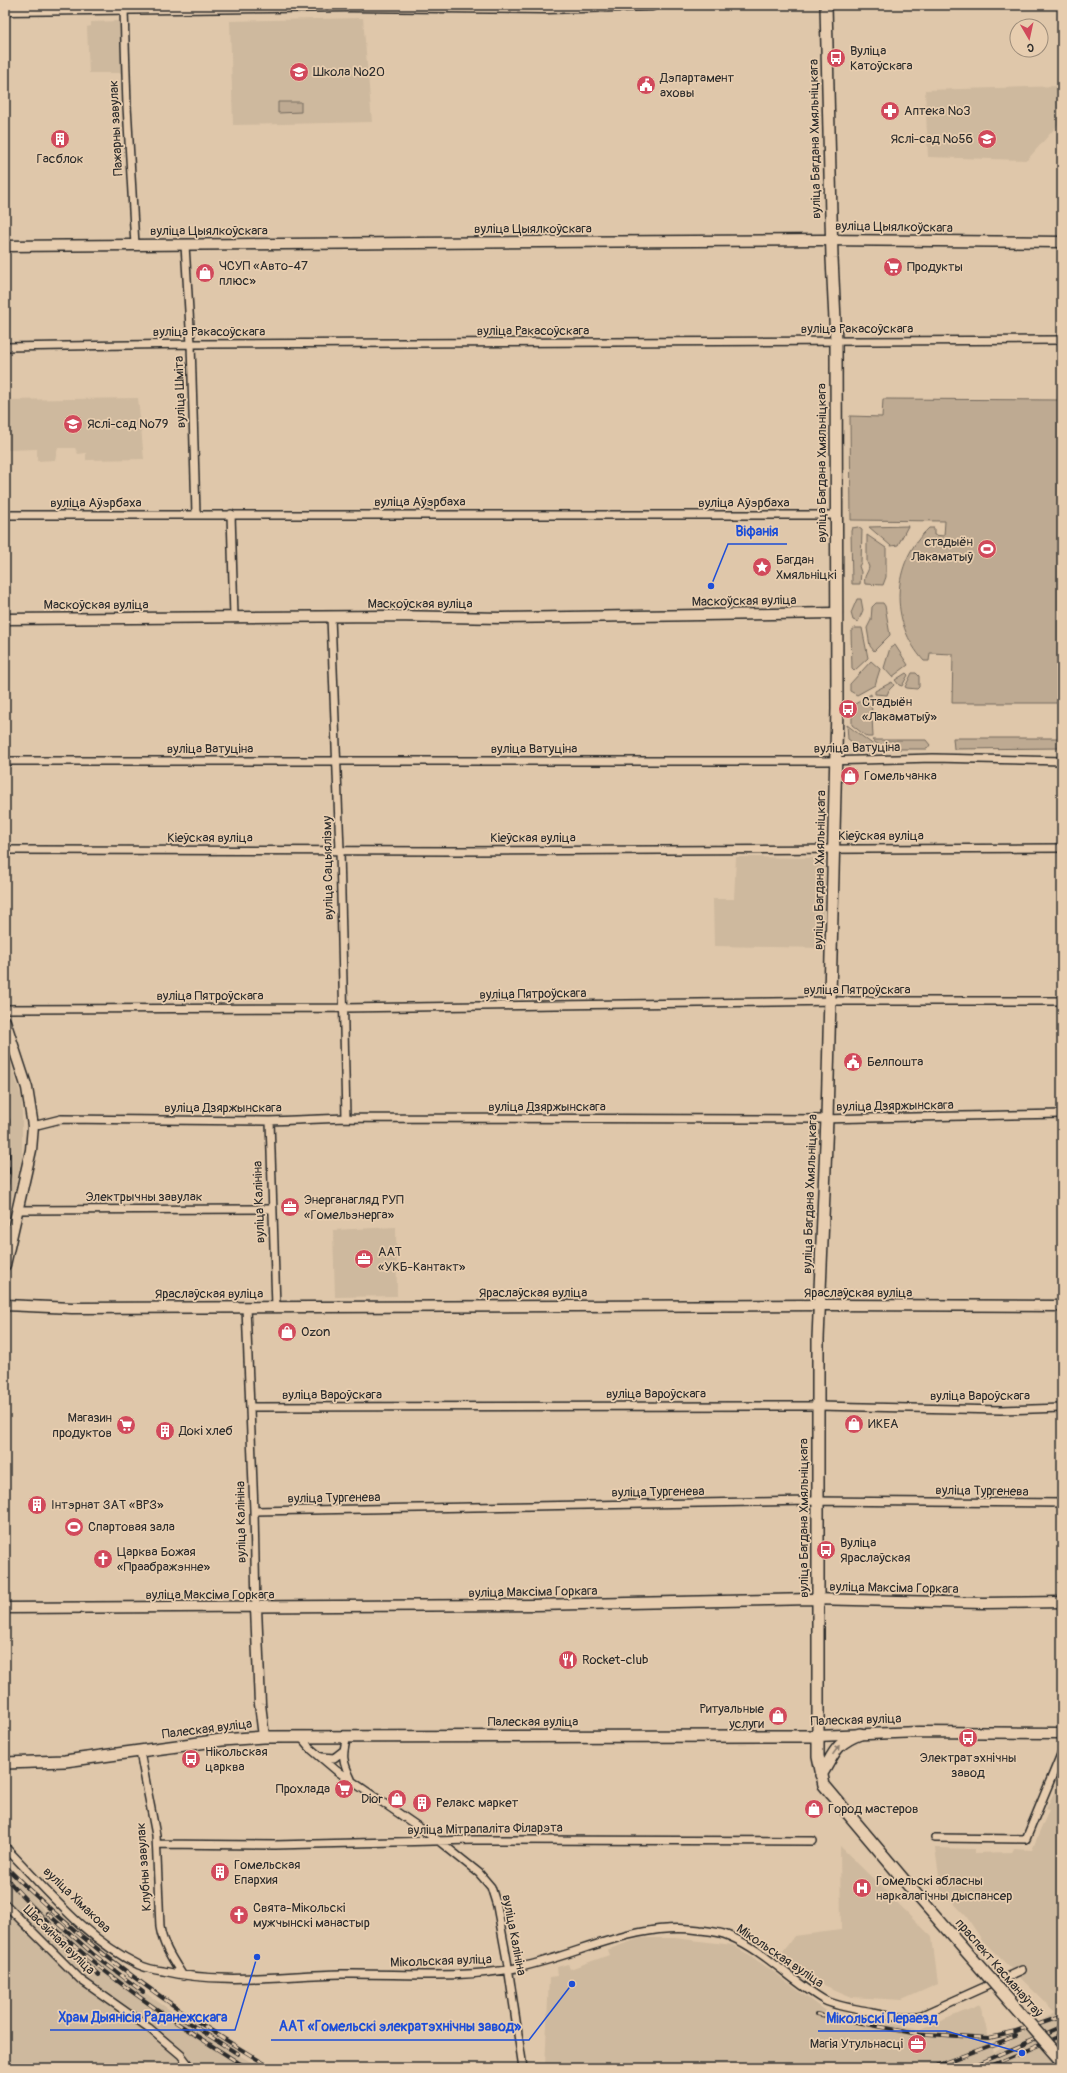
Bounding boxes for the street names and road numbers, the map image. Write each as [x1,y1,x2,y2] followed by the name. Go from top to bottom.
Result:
[806,59,824,219] street label: вуліца Багдана Хмяльніцкага
[105,79,126,176] street label: Пажарны завулак
[835,218,953,236] street label: вуліца Цыялкоўскага
[474,221,592,237] street label: вуліца Цыялкоўскага
[150,223,268,239] street label: вуліца Цыялкоўскага
[801,321,913,337] street label: вуліца Ракасоўскага
[477,323,589,339] street label: вуліца Ракасоўскага
[153,324,265,340] street label: вуліца Ракасоўскага
[171,356,189,428] street label: вуліца Шміта
[814,383,830,543] street label: вуліца Багдана Хмяльніцкага
[374,494,466,510] street label: вуліца Аўэрбаха
[50,495,142,511] street label: вуліца Аўэрбаха
[698,495,790,511] street label: вуліца Аўэрбаха
[691,592,797,610] street label: Маскоўская вуліца
[368,596,472,612] street label: Маскоўская вуліца
[44,597,148,613] street label: Маскоўская вуліца
[814,739,900,757] street label: вуліца Ватуціна
[167,741,253,757] street label: вуліца Ватуціна
[491,741,577,757] street label: вуліца Ватуціна
[811,790,829,950] street label: вуліца Багдана Хмяльніцкага
[319,815,337,920] street label: вуліца Сацыялізму
[838,828,924,844] street label: Кіеўская вуліца
[167,830,253,846] street label: Кіеўская вуліца
[490,830,576,846] street label: Кіеўская вуліца
[803,982,911,998] street label: вуліца Пятроўскага
[479,985,587,1003] street label: вуліца Пятроўскага
[156,988,264,1004] street label: вуліца Пятроўскага
[836,1097,954,1115] street label: вуліца Дзяржынскага
[488,1099,606,1115] street label: вуліца Дзяржынскага
[164,1100,282,1116] street label: вуліца Дзяржынскага
[799,1114,821,1274] street label: вуліца Багдана Хмяльніцкага
[250,1161,268,1243] street label: вуліца Калініна
[86,1189,203,1205] street label: Электрычны завулак
[479,1285,587,1301] street label: Яраслаўская вуліца
[804,1285,912,1301] street label: Яраслаўская вуліца
[155,1286,263,1302] street label: Яраслаўская вуліца
[606,1386,706,1402] street label: вуліца Вароўскага
[282,1387,382,1403] street label: вуліца Вароўскага
[930,1388,1030,1404] street label: вуліца Вароўскага
[796,1438,812,1598] street label: вуліца Багдана Хмяльніцкага
[232,1481,250,1563] street label: вуліца Калініна
[935,1482,1029,1500] street label: вуліца Тургенева
[611,1483,705,1501] street label: вуліца Тургенева
[287,1489,381,1507] street label: вуліца Тургенева
[829,1579,959,1597] street label: вуліца Максіма Горкага
[468,1583,598,1601] street label: вуліца Максіма Горкага
[145,1587,275,1603] street label: вуліца Максіма Горкага
[810,1710,902,1730] street label: Палеская вуліца
[488,1714,578,1730] street label: Палеская вуліца
[161,1716,253,1742] street label: Палеская вуліца
[407,1820,563,1838] street label: вуліца Мітрапаліта Філарэта
[133,1822,155,1912] street label: Клубны завулак
[40,1864,114,1936] street label: вуліца Хімакова
[498,1893,530,1977] street label: вуліца Калініна
[20,1902,98,1978] street label: Шасэйная вуліца
[952,1915,1046,2021] street label: праспект Касманаўтаў
[733,1921,827,1991] street label: Мікольская вуліца
[390,1951,492,1971] street label: Мікольская вуліца

